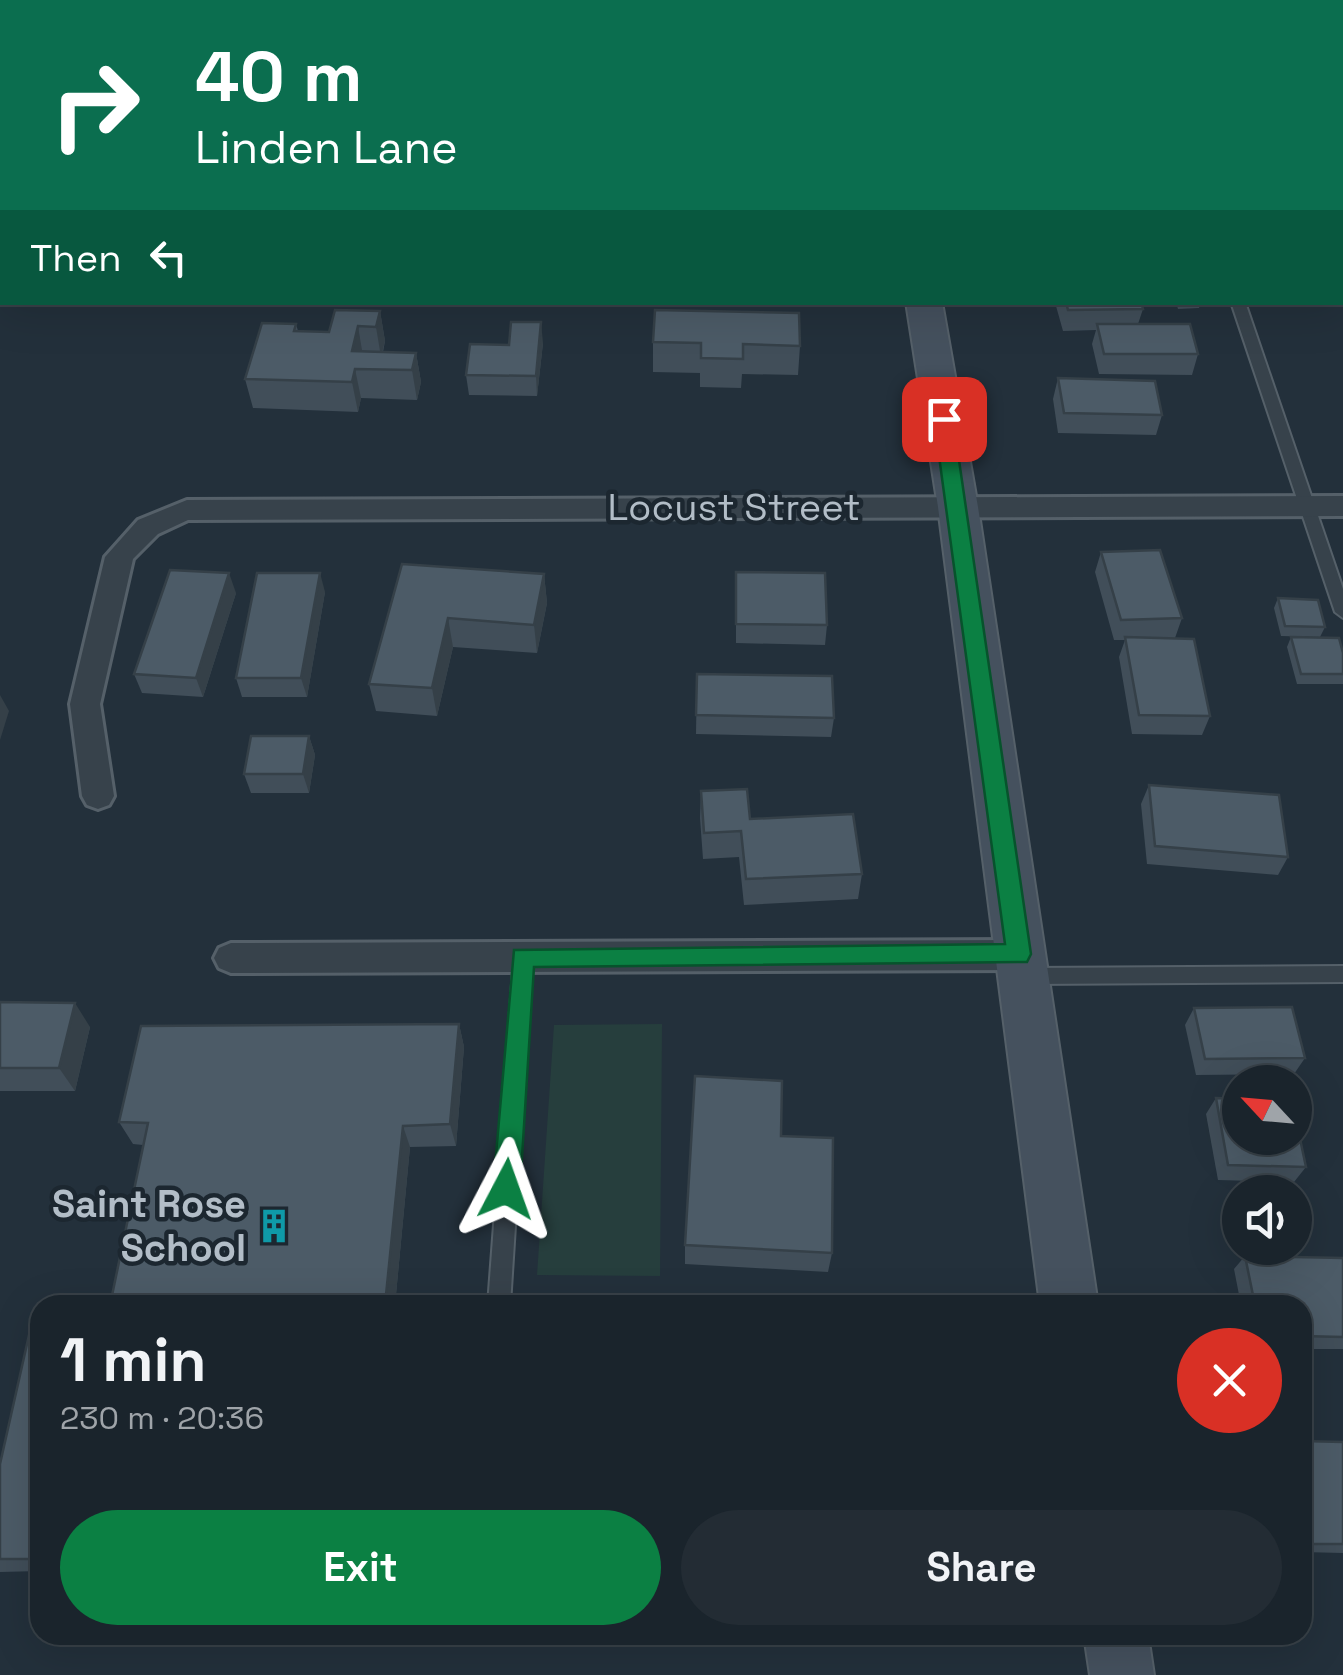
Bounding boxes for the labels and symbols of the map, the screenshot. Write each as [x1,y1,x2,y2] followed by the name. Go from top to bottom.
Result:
[902,377,987,462] pin
[607,483,861,531] street label: Locust Street
[1222,1065,1312,1155] north arrow
[454,1137,558,1241] position arrow
[52,1180,246,1272] place label: Saint Rose School
[255,1207,293,1245] building icon: Saint Rose School

